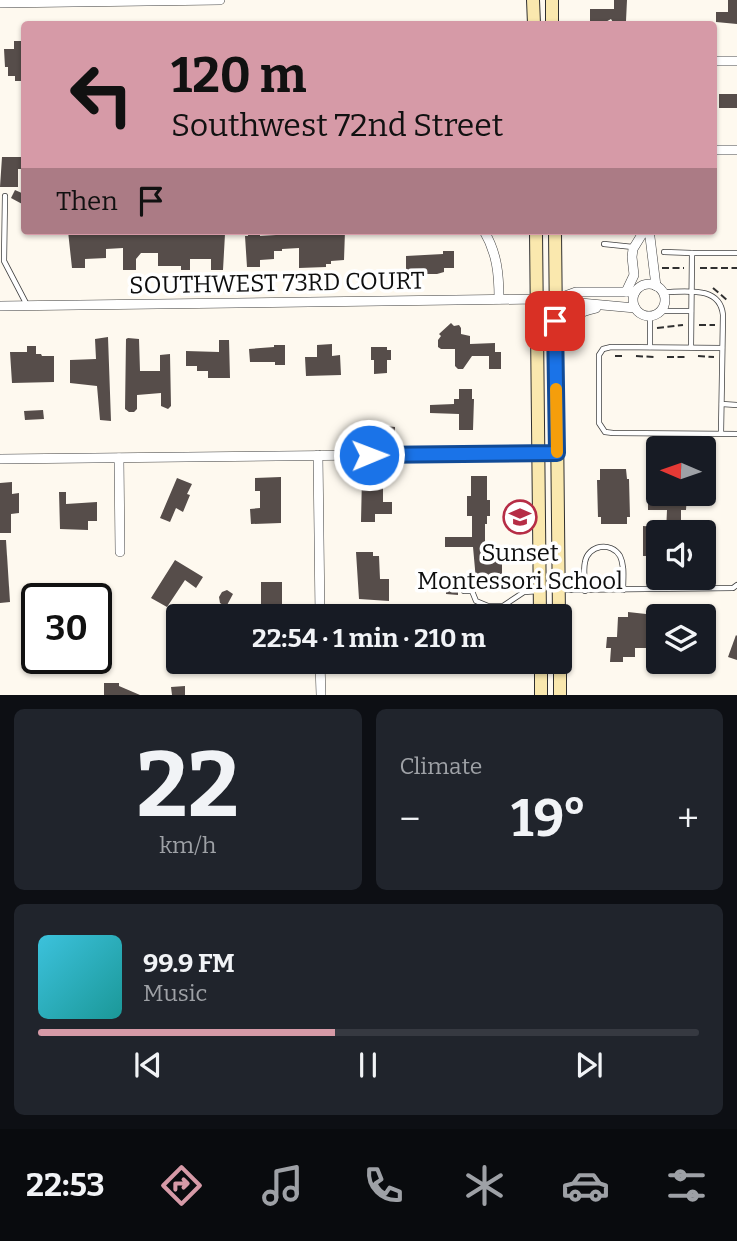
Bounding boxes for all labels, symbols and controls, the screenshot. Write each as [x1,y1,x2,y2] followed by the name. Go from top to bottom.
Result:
[171,46,306,105] text: 120 m
[56,49,147,140] icon: left
[171,106,503,144] text: Southwest 72nd Street
[132,182,170,220] icon: arrive
[56,186,118,217] text: Then
[129,266,425,300] street label: SOUTHWEST 73RD COURT
[525,291,585,351] pin
[536,302,574,340] icon: arrive
[332,418,406,492] position arrow
[646,436,716,506] north arrow
[646,436,716,674] map controls
[501,498,539,536] school or university icon: Sunset Montessori School
[646,520,716,590] button: sound
[417,539,623,595] place label: Sunset Montessori School
[21,583,112,674] speed limit sign: 30
[646,604,716,674] button: layers
[252,623,486,654] text: 22:54 · 1 min · 210 m
[137,731,239,840] text: 22
[400,752,482,780] text: Climate
[511,787,587,850] text: 19°
[400,796,420,842] text: −
[677,796,699,842] text: +
[159,831,216,859] text: km/h
[143,948,235,979] text: 99.9 FM
[143,979,207,1007] text: Music
[129,1046,167,1084] icon: previous
[349,1046,387,1084] icon: pause
[570,1046,608,1084] icon: next
[157,1161,206,1210] icon: directions
[258,1161,307,1210] icon: music
[359,1161,408,1210] icon: phone
[460,1161,509,1210] icon: climate
[561,1161,610,1210] icon: car
[662,1161,711,1210] icon: filters
[26,1166,105,1204] text: 22:53

